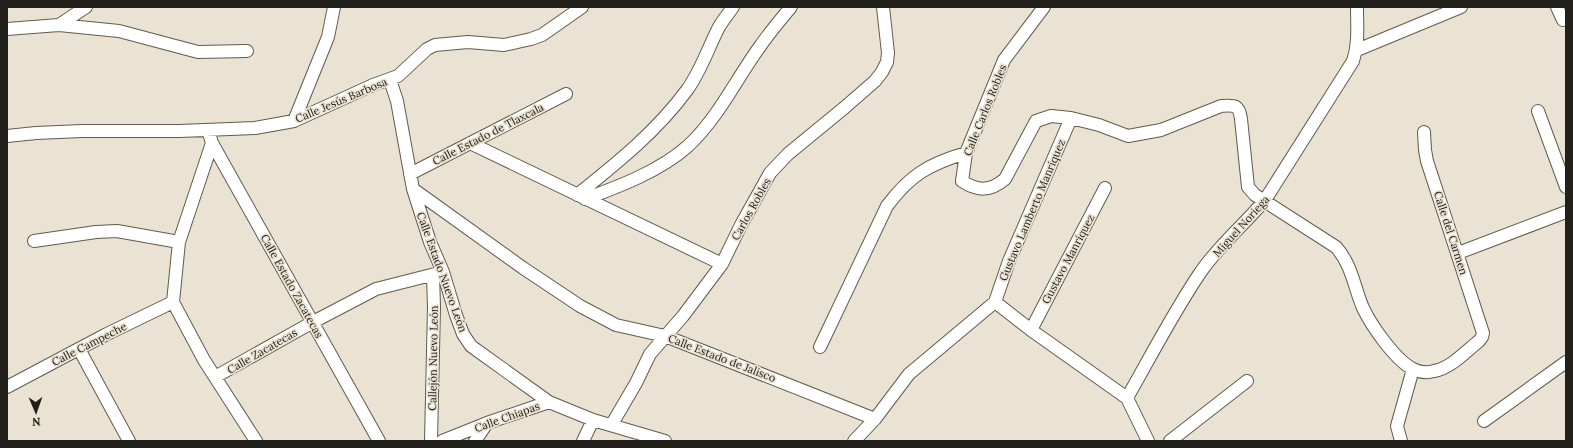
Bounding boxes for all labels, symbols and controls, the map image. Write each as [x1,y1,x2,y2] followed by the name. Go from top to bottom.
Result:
[960,62,1010,158] street label: Calle Carlos Robles
[293,74,389,126] street label: Calle Jesús Barbosa
[430,100,546,168] street label: Calle Estado de Tlaxcala
[996,137,1068,283] street label: Gustavo Lamberto Manríquez
[728,175,774,243] street label: Carlos Robles
[1431,189,1471,277] street label: Calle del Carmen
[1210,192,1273,260] street label: Miguel Noriega
[414,210,470,334] street label: Calle Estado Nuevo León
[1038,211,1098,306] street label: Gustavo Manríquez
[258,232,326,340] street label: Calle Estado Zacatecas
[425,305,441,411] street label: Callejón Nuevo León
[49,319,129,369] street label: Calle Campeche
[224,325,300,377] street label: Calle Zacatecas
[666,331,778,385] street label: Calle Estado de Jalisco
[16,392,56,432] north arrow
[472,399,542,435] street label: Calle Chiapas
[31,415,41,429] text: N

